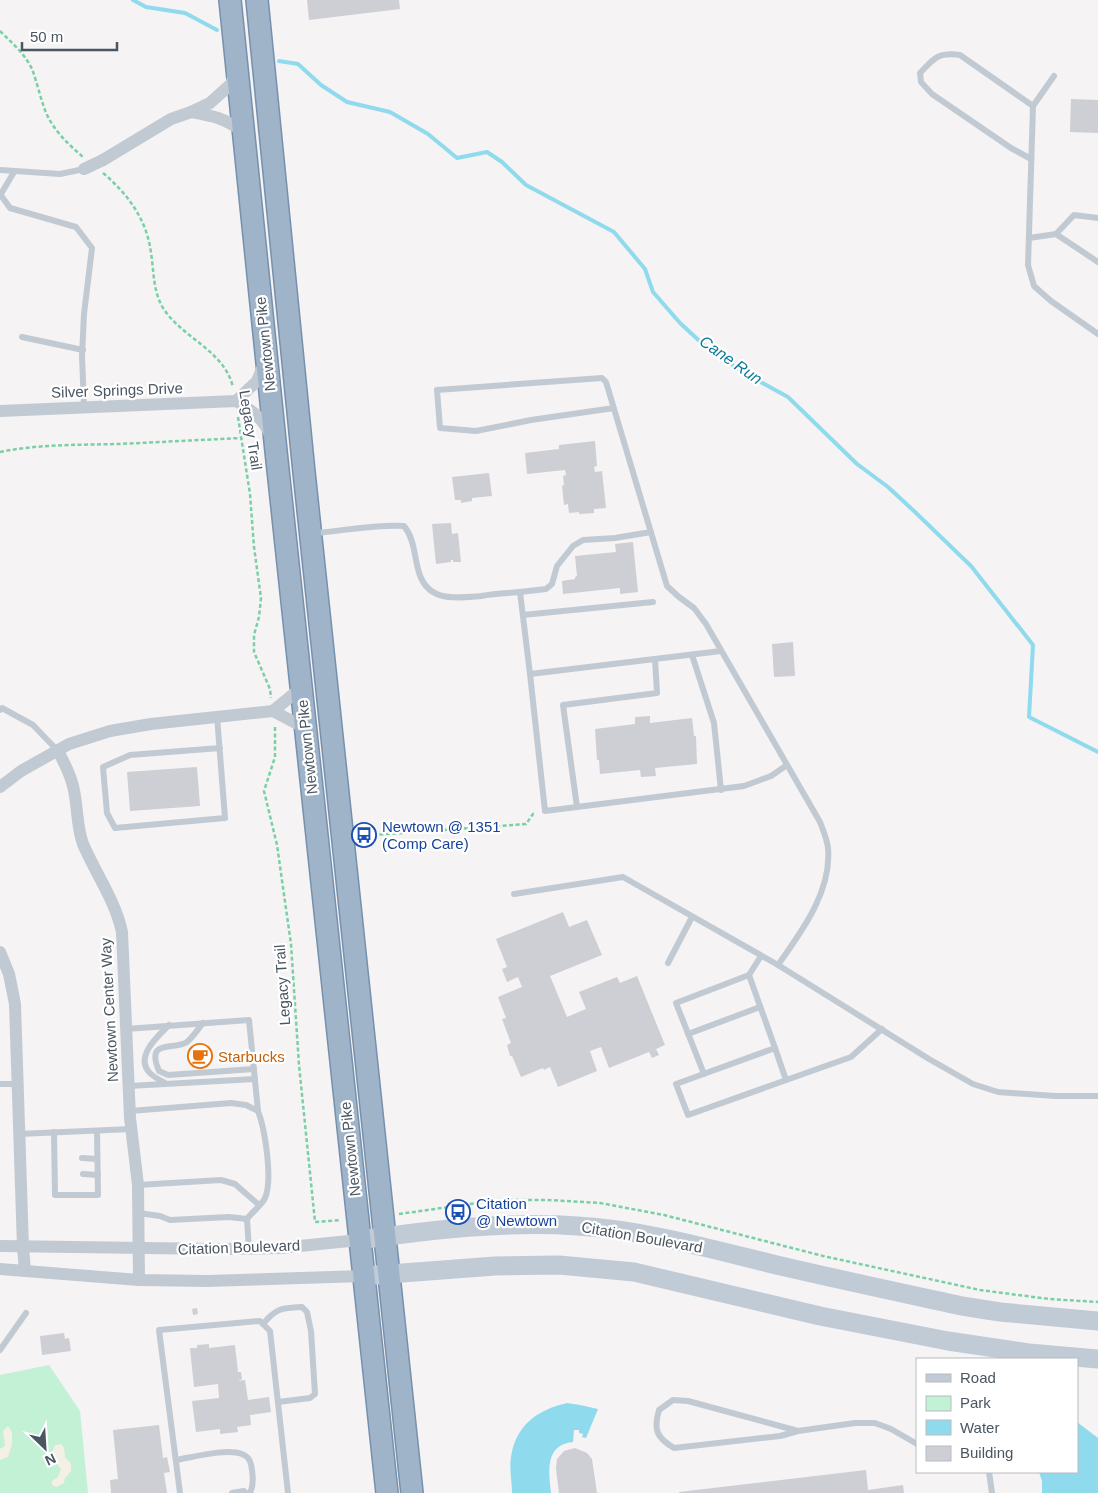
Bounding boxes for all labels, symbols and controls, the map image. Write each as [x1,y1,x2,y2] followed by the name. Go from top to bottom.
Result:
[22,20,118,52] scale bar
[30,28,63,45] text: 50 m
[252,296,278,392] street label: Newtown Pike
[697,332,765,388] water label: Cane Run
[51,379,183,401] street label: Silver Springs Drive
[236,389,266,471] street label: Legacy Trail
[294,699,320,795] street label: Newtown Pike
[382,818,501,852] place label: Newtown @ 1351 (Comp Care)
[351,822,377,848] bus stop icon: Newtown @ 1351 (Comp Care)
[97,937,121,1083] street label: Newtown Center Way
[271,944,293,1026] street label: Legacy Trail
[187,1043,213,1069] cafe icon: Starbucks
[218,1048,285,1065] place label: Starbucks
[337,1101,363,1197] street label: Newtown Pike
[476,1195,557,1229] place label: Citation @ Newtown
[445,1199,471,1225] bus stop icon: Citation @ Newtown
[580,1218,704,1256] street label: Citation Boulevard
[177,1236,301,1258] street label: Citation Boulevard
[916,1358,1078,1473] legend
[960,1369,996,1386] text: Road
[960,1394,991,1411] text: Park
[960,1419,999,1436] text: Water
[20,1423,70,1473] north arrow
[960,1444,1013,1461] text: Building
[43,1450,58,1469] text: N

